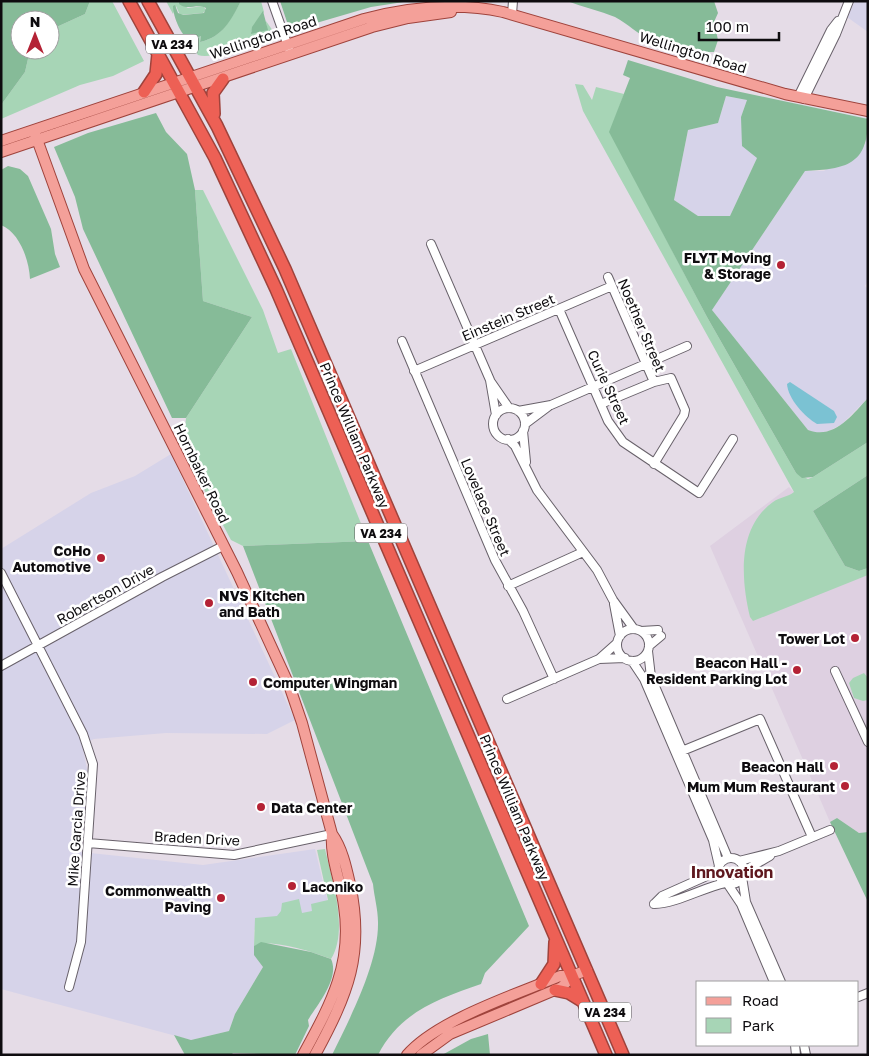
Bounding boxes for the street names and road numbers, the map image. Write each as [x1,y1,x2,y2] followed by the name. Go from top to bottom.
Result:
[207,12,319,62] street label: Wellington Road
[637,28,749,76] street label: Wellington Road
[146,34,198,54] road number: VA 234
[615,276,669,374] street label: Noether Street
[459,290,557,344] street label: Einstein Street
[584,347,634,427] street label: Curie Street
[317,359,394,511] street label: Prince William Parkway
[171,420,233,526] street label: Hornbaker Road
[458,455,514,559] street label: Lovelace Street
[355,524,407,542] road number: VA 234
[53,560,157,628] street label: Robertson Drive
[477,731,554,883] street label: Prince William Parkway
[63,771,89,887] street label: Mike Garcia Drive
[154,827,240,849] street label: Braden Drive
[579,1002,631,1022] road number: VA 234

